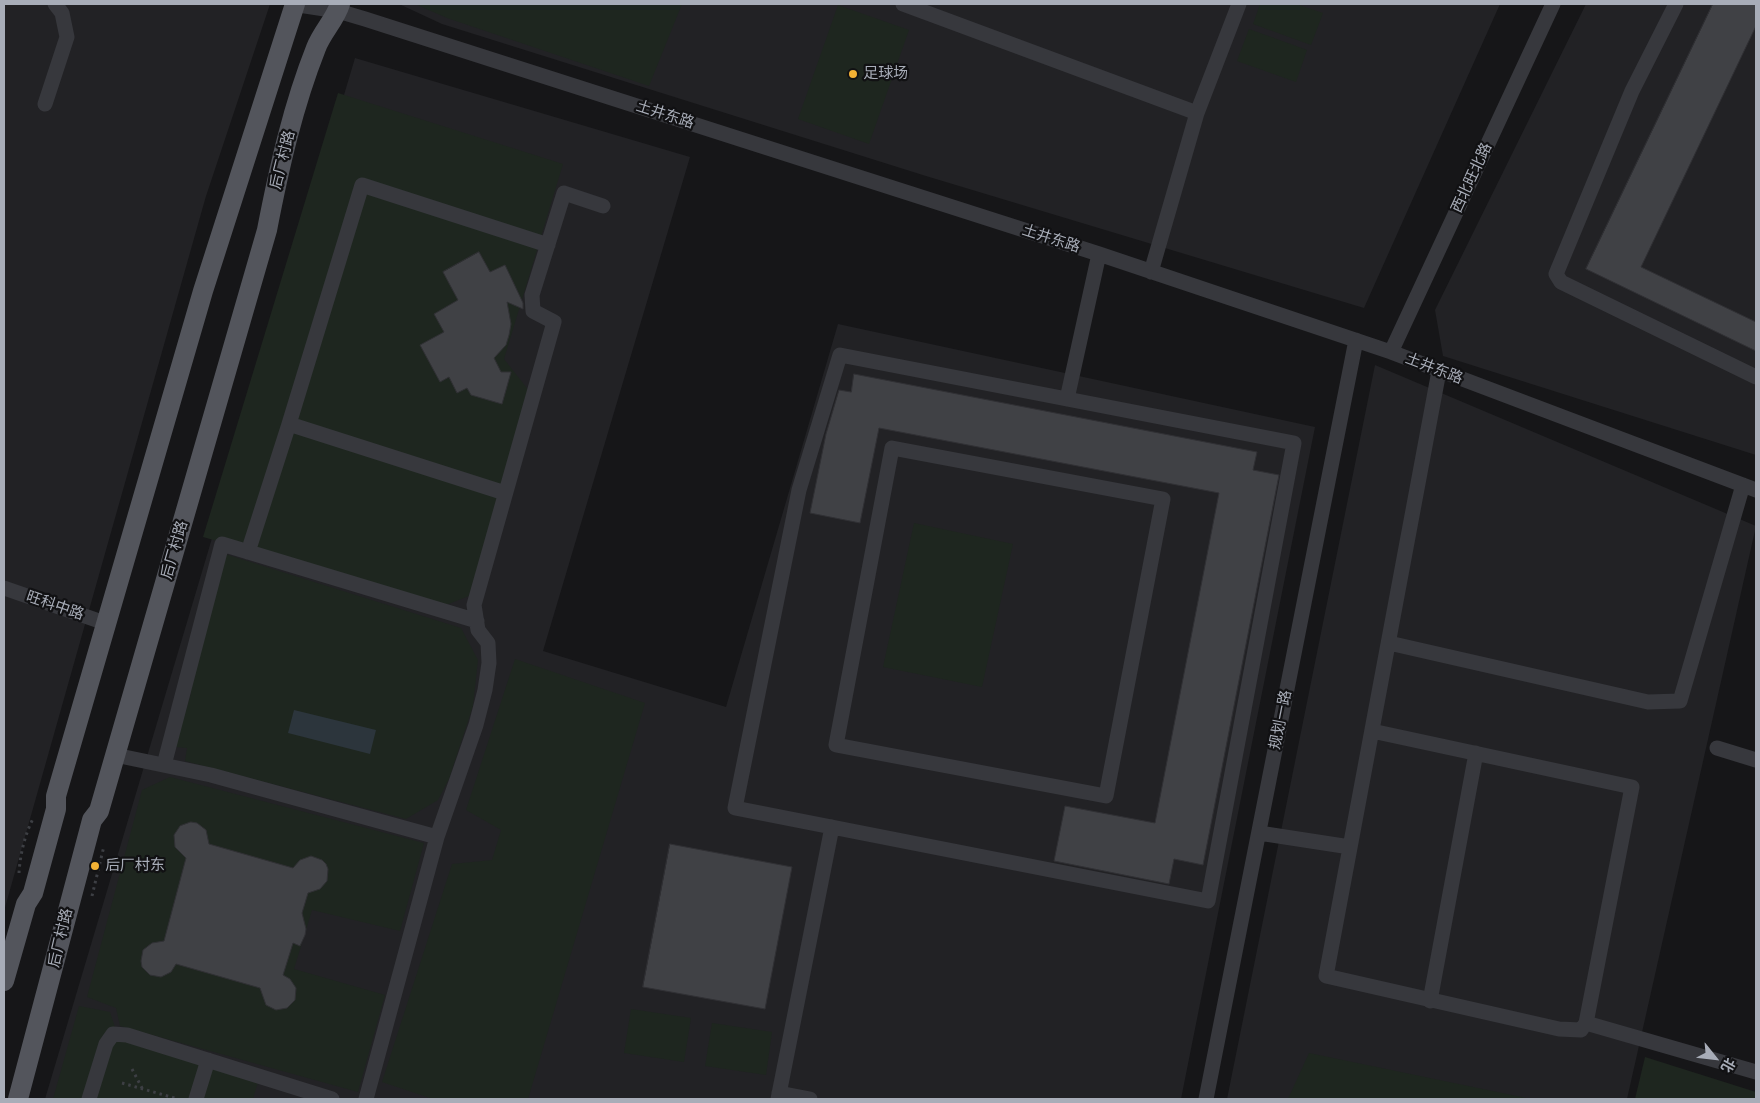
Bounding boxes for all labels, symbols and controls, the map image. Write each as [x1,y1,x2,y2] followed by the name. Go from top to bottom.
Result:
[863,65,908,83] place label: 足球场
[847,68,859,80] marker: 足球场
[634,97,696,133] street label: 土井东路
[267,129,299,191] street label: 后厂村路
[1448,140,1496,216] street label: 西北旺北路
[1020,221,1082,257] street label: 土井东路
[1403,350,1465,388] street label: 土井东路
[158,519,192,581] street label: 后厂村路
[24,588,86,624] street label: 旺科中路
[1266,689,1296,751] street label: 规划一路
[105,857,165,875] place label: 后厂村东
[89,860,101,872] marker: 后厂村东
[45,907,77,969] street label: 后厂村路
[1690,1033,1740,1083] north arrow
[1718,1055,1739,1075] text: 北

